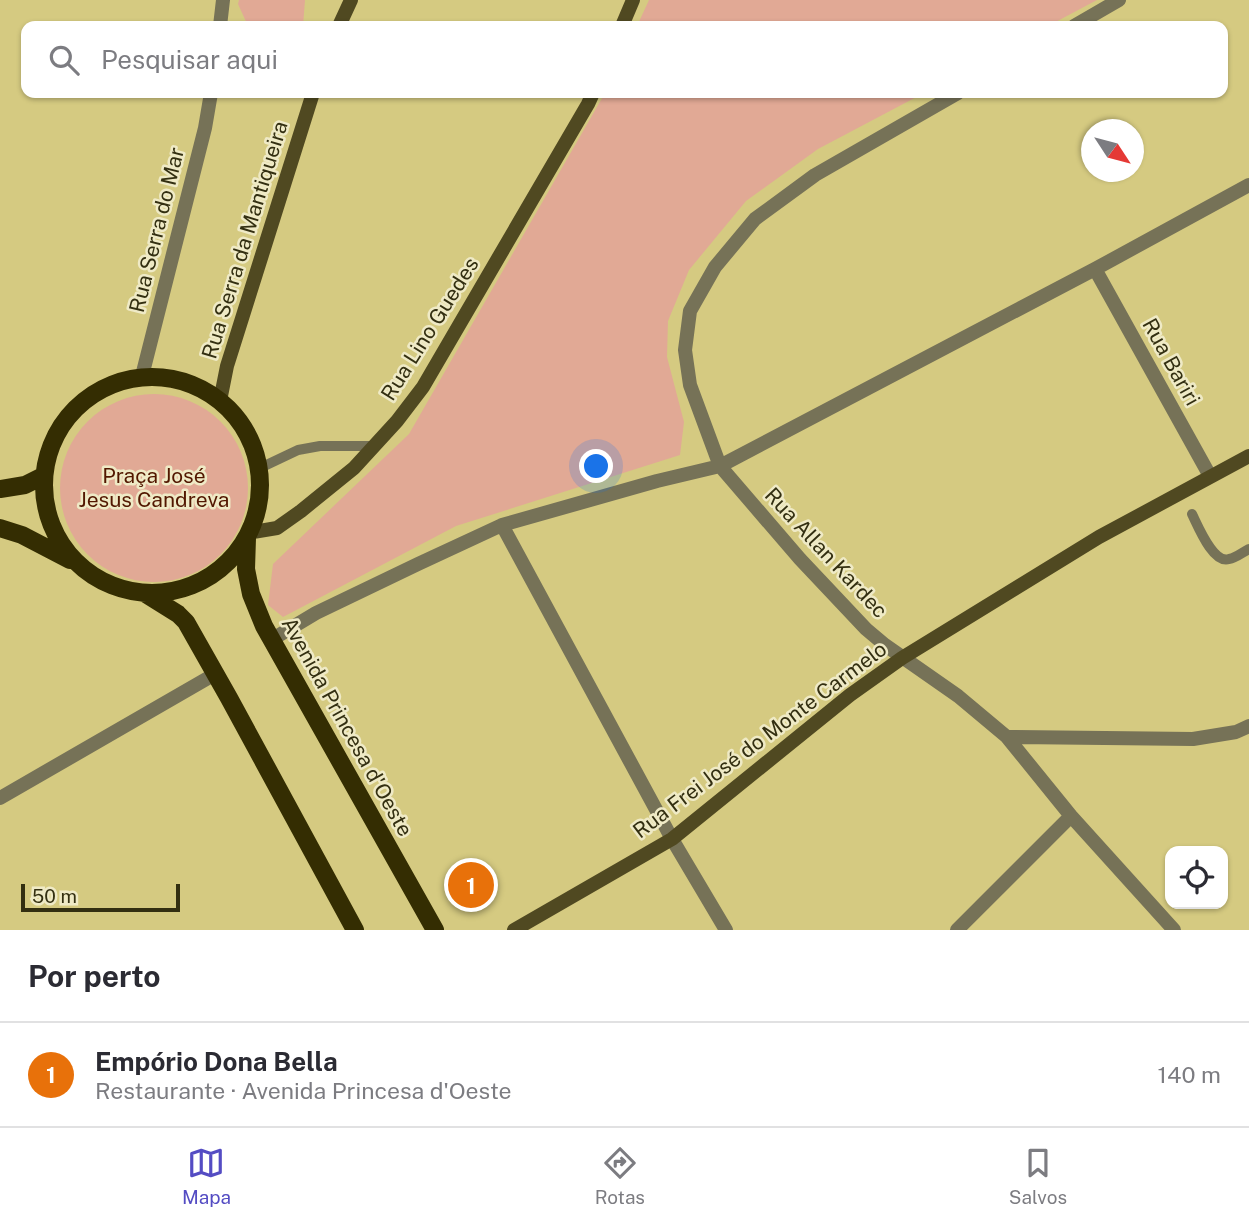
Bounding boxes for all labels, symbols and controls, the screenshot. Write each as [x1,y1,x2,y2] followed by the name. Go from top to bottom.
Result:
[21,21,1228,98] search box
[45,41,83,79] icon: search
[101,44,278,75] text: Pesquisar aqui
[196,118,293,362] street label: Rua Serra da Mantiqueira
[1081,119,1144,182] north arrow
[124,145,189,315] street label: Rua Serra do Mar
[376,253,484,405] street label: Rua Lino Guedes
[1137,314,1206,410] street label: Rua Bariri
[579,449,613,483] your location
[79,463,229,512] park label: Praça José Jesus Candreva
[760,482,893,623] street label: Rua Allan Kardec
[277,613,418,841] street label: Avenida Princesa d'Oeste
[628,636,891,843] street label: Rua Frei José do Monte Carmelo
[1165,846,1228,909] map controls
[1165,846,1228,909] button: locate
[448,859,494,911] pin: 1
[21,881,180,913] scale bar
[32,885,77,907] text: 50 m
[28,958,160,994] text: Por perto
[95,1046,338,1077] text: Empório Dona Bella
[46,1061,56,1088] text: 1
[1158,1061,1221,1088] text: 140 m
[95,1077,512,1104] text: Restaurante · Avenida Princesa d'Oeste
[182,1144,231,1208] tab: Mapa
[595,1144,645,1208] tab: Rotas
[1009,1144,1067,1208] tab: Salvos

